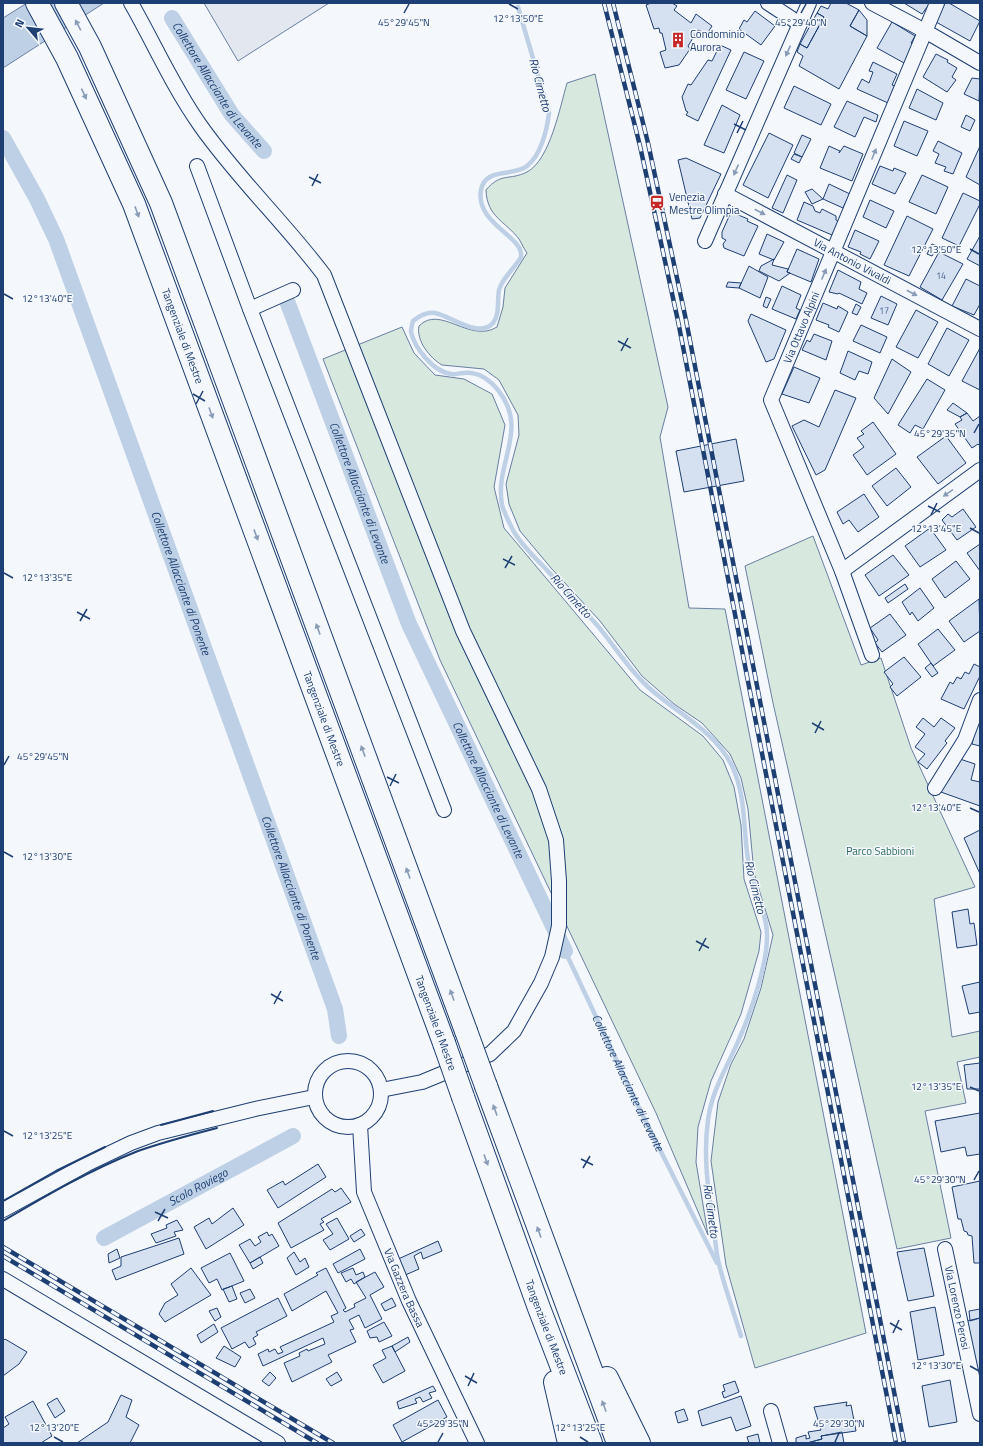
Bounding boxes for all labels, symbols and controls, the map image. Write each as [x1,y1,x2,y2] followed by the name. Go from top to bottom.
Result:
[8,8,48,48] north arrow
[493,11,544,26] text: 12°13'50"E
[378,15,430,30] text: 45°29'45"N
[775,15,827,30] text: 45°29'40"N
[10,16,28,30] text: N
[167,18,268,154] water label: Collettore Allacciante di Levante
[75,19,81,31] one-way arrow
[690,26,745,55] place label: Condominio Aurora
[669,31,687,49] building icon: Condominio Aurora
[785,46,791,57] one-way arrow
[524,56,557,115] water label: Rio Cimetto
[81,88,87,100] one-way arrow
[872,147,878,159] one-way arrow
[732,165,738,177] one-way arrow
[669,189,740,218] place label: Venezia Mestre Olimpia
[648,194,666,212] station icon: Venezia Mestre Olimpia
[135,206,141,218] one-way arrow
[754,209,766,215] one-way arrow
[811,234,894,289] street label: Via Antonio Vivaldi
[911,242,962,257] text: 12°13'50"E
[821,268,828,280] one-way arrow
[936,269,946,282] house number: 14
[158,286,208,386] street label: Tangenziale di Mestre
[779,289,823,366] street label: Via Ottavo Alpini
[906,290,917,296] one-way arrow
[22,291,73,306] text: 12°13'40"E
[879,304,889,317] house number: 17
[209,407,215,419] one-way arrow
[324,419,396,568] water label: Collettore Allacciante di Levante
[914,426,966,441] text: 45°29'35"N
[943,489,954,497] one-way arrow
[146,508,217,659] water label: Collettore Allacciante di Ponente
[911,521,962,536] text: 12°13'45"E
[254,529,260,541] one-way arrow
[546,569,597,623] water label: Rio Cimetto
[22,570,73,585] text: 12°13'35"E
[314,622,320,634] one-way arrow
[299,669,349,769] street label: Tangenziale di Mestre
[448,718,530,863] water label: Collettore Allacciante di Levante
[359,744,365,756] one-way arrow
[17,749,69,764] text: 45°29'45"N
[911,800,962,815] text: 12°13'40"E
[257,813,327,964] water label: Collettore Allacciante di Ponente
[846,843,914,859] park label: Parco Sabbioni
[22,849,73,864] text: 12°13'30"E
[740,858,772,917] water label: Rio Cimetto
[404,866,410,878] one-way arrow
[411,973,461,1073] street label: Tangenziale di Mestre
[449,988,455,1000] one-way arrow
[587,1011,670,1156] water label: Collettore Allacciante di Levante
[911,1079,962,1094] text: 12°13'35"E
[491,1104,497,1116] one-way arrow
[22,1128,73,1143] text: 12°13'25"E
[483,1154,489,1166] one-way arrow
[165,1162,232,1211] water label: Scolo Roviego
[914,1172,966,1187] text: 45°29'30"N
[698,1183,725,1240] water label: Rio Cimetto
[536,1226,542,1238] one-way arrow
[380,1246,429,1330] street label: Via Gazzera Bassa
[941,1264,974,1351] street label: Via Lorenzo Perosi
[521,1277,572,1378] street label: Tangenziale di Mestre
[911,1358,962,1373] text: 12°13'30"E
[601,1400,607,1412] one-way arrow
[417,1416,469,1431] text: 45°29'35"N
[813,1416,865,1431] text: 45°29'30"N
[29,1420,80,1435] text: 12°13'20"E
[555,1420,606,1435] text: 12°13'25"E

